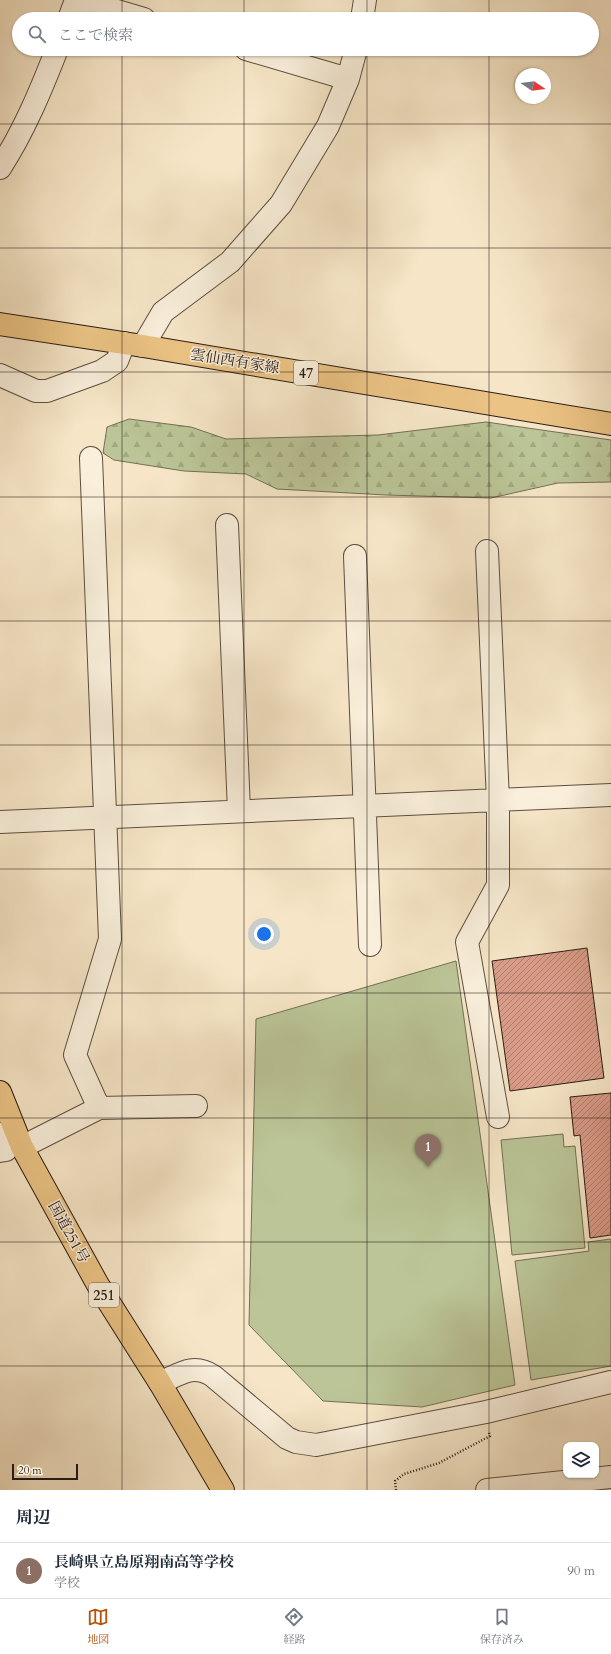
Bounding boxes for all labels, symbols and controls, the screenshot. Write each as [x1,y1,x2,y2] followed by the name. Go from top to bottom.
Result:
[12,12,599,56] search box
[26,23,48,45] icon: search
[58,25,133,45] text: ここで検索
[515,68,551,104] north arrow
[189,344,281,378] street label: 雲仙西有家線
[294,361,318,385] road number: 47
[254,924,274,944] your location
[415,1134,441,1167] pin: 1
[44,1197,94,1267] street label: 国道251号
[89,1283,119,1307] road number: 251
[563,1442,599,1478] map controls
[563,1442,599,1478] button: layers
[12,1462,78,1481] scale bar
[18,1463,42,1478] text: 20 m
[16,1506,50,1529] text: 周辺
[54,1552,234,1572] text: 長崎県立島原翔南高等学校
[26,1562,32,1580] text: 1
[567,1562,595,1580] text: 90 m
[54,1574,80,1592] text: 学校
[87,1606,109,1647] tab: 地図
[283,1606,305,1647] tab: 経路
[480,1606,524,1647] tab: 保存済み

